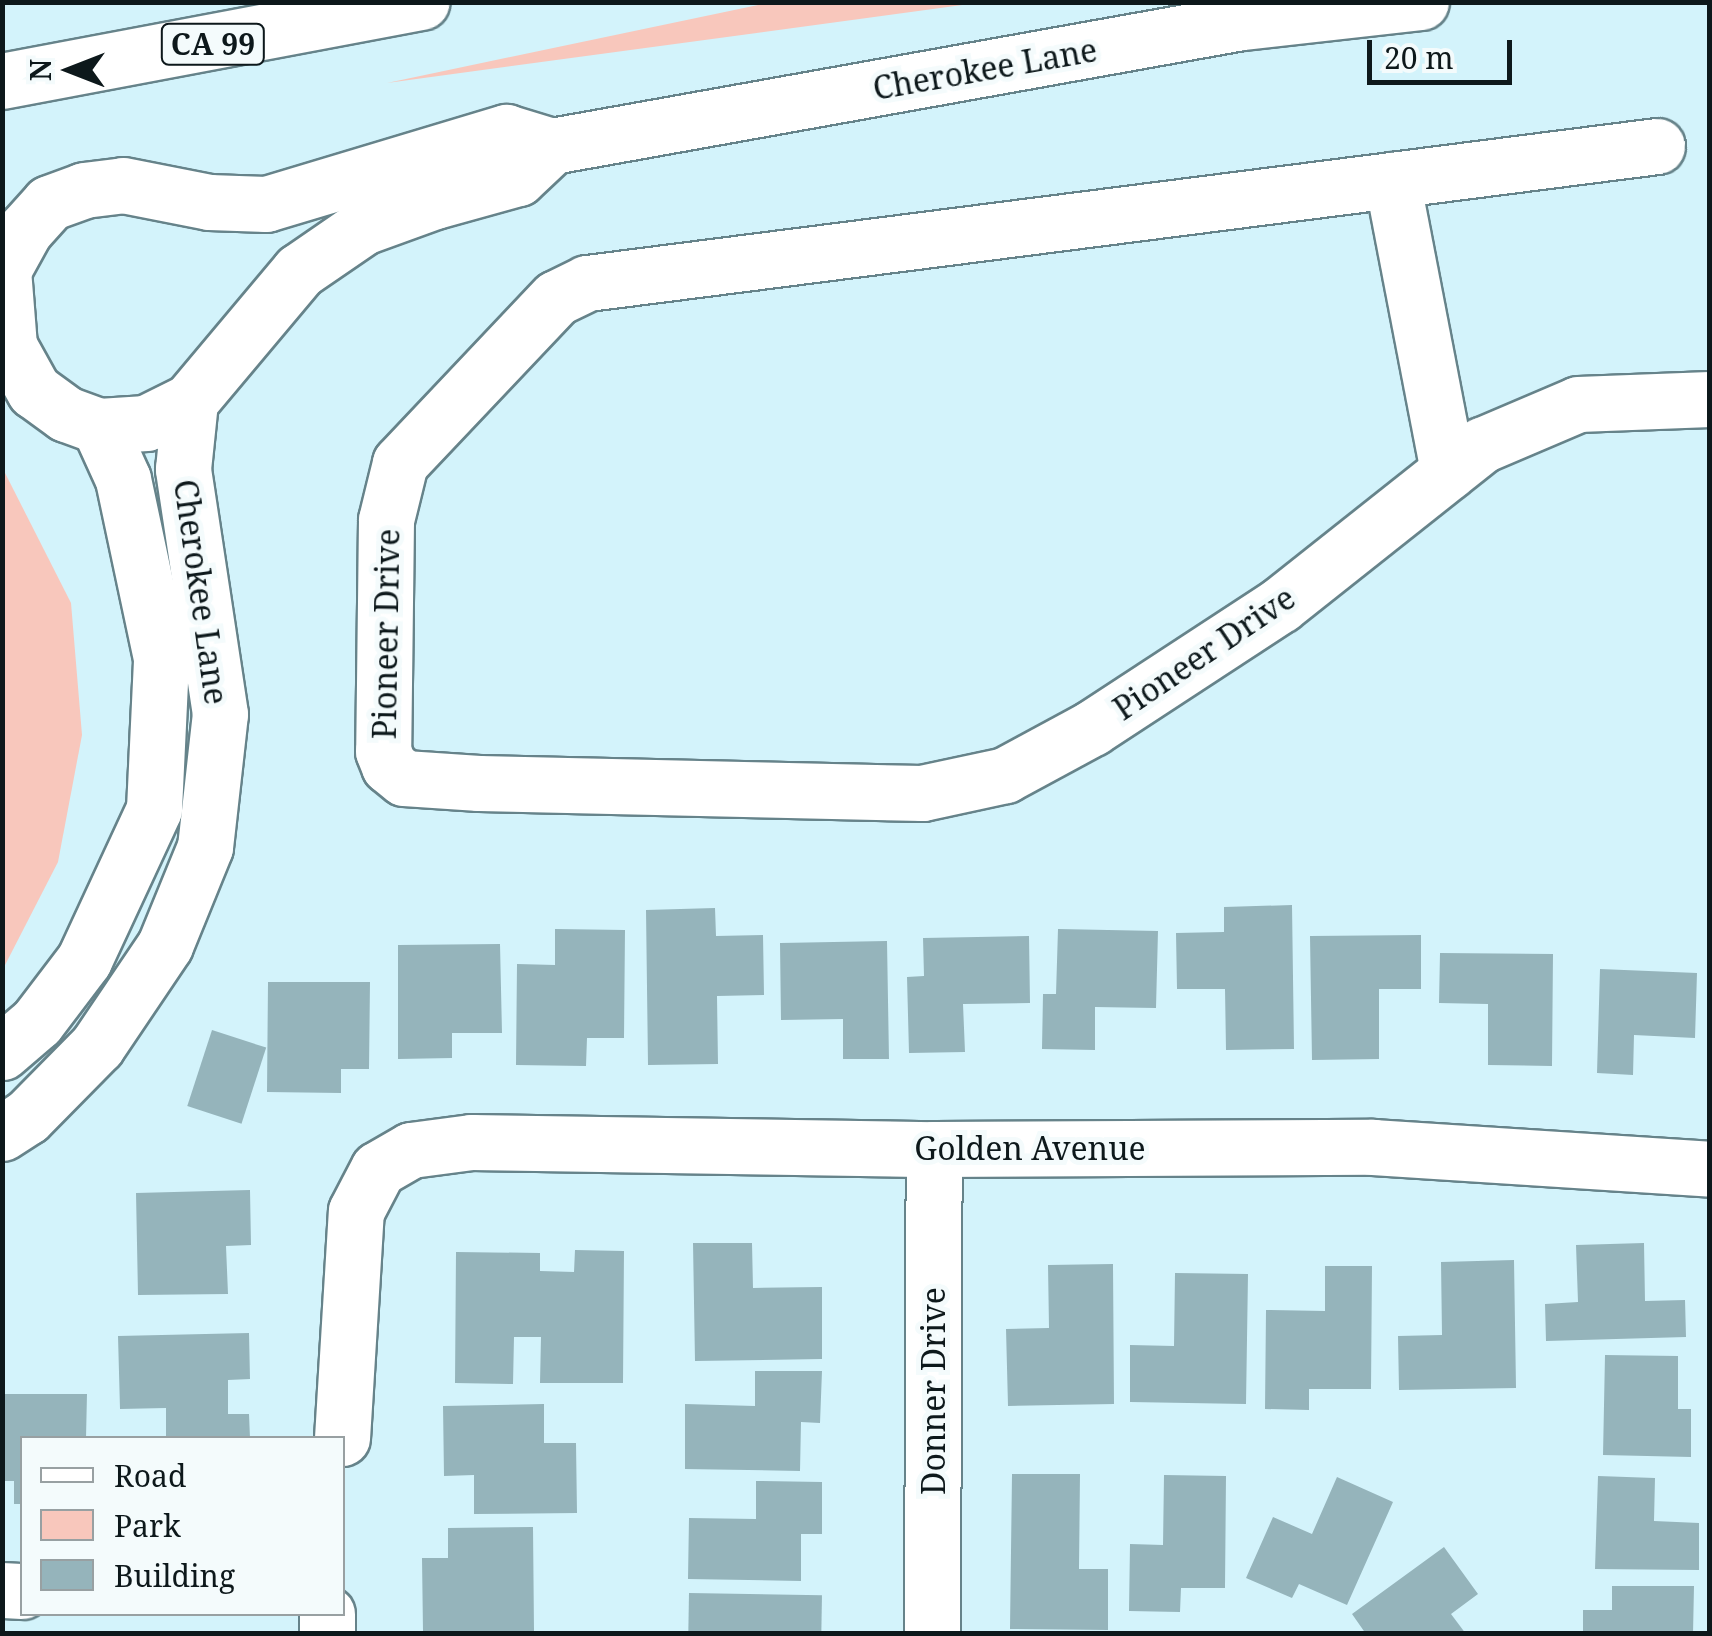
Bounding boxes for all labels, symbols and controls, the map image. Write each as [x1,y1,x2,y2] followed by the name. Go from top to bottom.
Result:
[160,19,266,69] road number: CA 99
[20,20,120,120] north arrow
[1372,20,1517,82] scale bar
[870,30,1100,108] street label: Cherokee Lane
[1384,37,1454,78] text: 20 m
[21,59,59,81] text: N
[166,477,236,707] street label: Cherokee Lane
[365,528,407,740] street label: Pioneer Drive
[1106,578,1302,728] street label: Pioneer Drive
[914,1129,1146,1167] street label: Golden Avenue
[914,1287,952,1495] street label: Donner Drive
[20,1436,345,1616] legend
[114,1455,186,1496] text: Road
[114,1505,181,1546] text: Park
[114,1555,235,1596] text: Building

